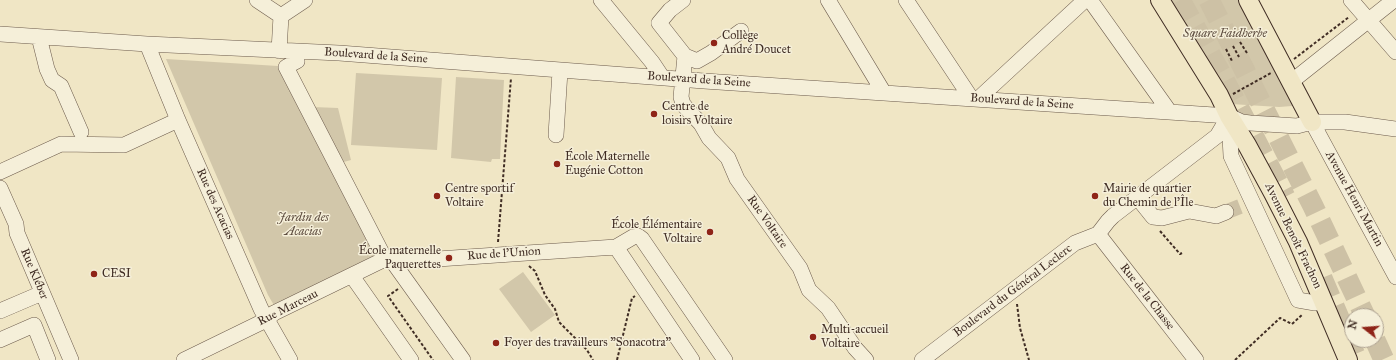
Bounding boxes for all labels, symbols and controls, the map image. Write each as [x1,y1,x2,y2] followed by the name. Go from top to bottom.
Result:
[1183,27,1267,41] park label: Square Faidherbe
[722,29,791,57] place label: Collège André Doucet
[709,38,719,48] marker: Collège André Doucet
[324,45,428,67] street label: Boulevard de la Seine
[647,69,751,91] street label: Boulevard de la Seine
[970,91,1074,113] street label: Boulevard de la Seine
[662,100,733,128] place label: Centre de loisirs Voltaire
[649,109,659,119] marker: Centre de loisirs Voltaire
[1322,149,1386,249] street label: Avenue Henri Martin
[565,150,650,178] place label: École Maternelle Eugénie Cotton
[552,159,562,169] marker: École Maternelle Eugénie Cotton
[193,166,237,242] street label: Rue des Acacias
[1261,181,1325,291] street label: Avenue Benoît Frachon
[445,182,513,210] place label: Centre sportif Voltaire
[1103,182,1193,210] place label: Mairie de quartier du Chemin de l'Île
[432,191,442,201] marker: Centre sportif Voltaire
[1090,191,1100,201] marker: Mairie de quartier du Chemin de l'Île
[744,193,790,251] street label: Rue Voltaire
[277,211,329,239] park label: Jardin des Acacias
[611,218,702,246] place label: École Élémentaire Voltaire
[705,227,715,237] marker: École Élémentaire Voltaire
[951,242,1075,340] street label: Boulevard du Général Leclerc
[359,244,441,272] place label: École maternelle Paquerettes
[467,244,541,264] street label: Rue de l'Union
[17,246,51,302] street label: Rue Kléber
[444,253,454,263] marker: École maternelle Paquerettes
[1117,261,1177,333] street label: Rue de la Chasse
[102,267,131,281] place label: CESI
[89,269,99,279] marker: CESI
[255,287,321,329] street label: Rue Marceau
[1344,308,1384,348] north arrow
[1345,318,1361,331] text: N
[821,323,888,351] place label: Multi-accueil Voltaire
[808,332,818,342] marker: Multi-accueil Voltaire
[504,336,671,350] place label: Foyer des travailleurs "Sonacotra"
[491,338,501,348] marker: Foyer des travailleurs "Sonacotra"

